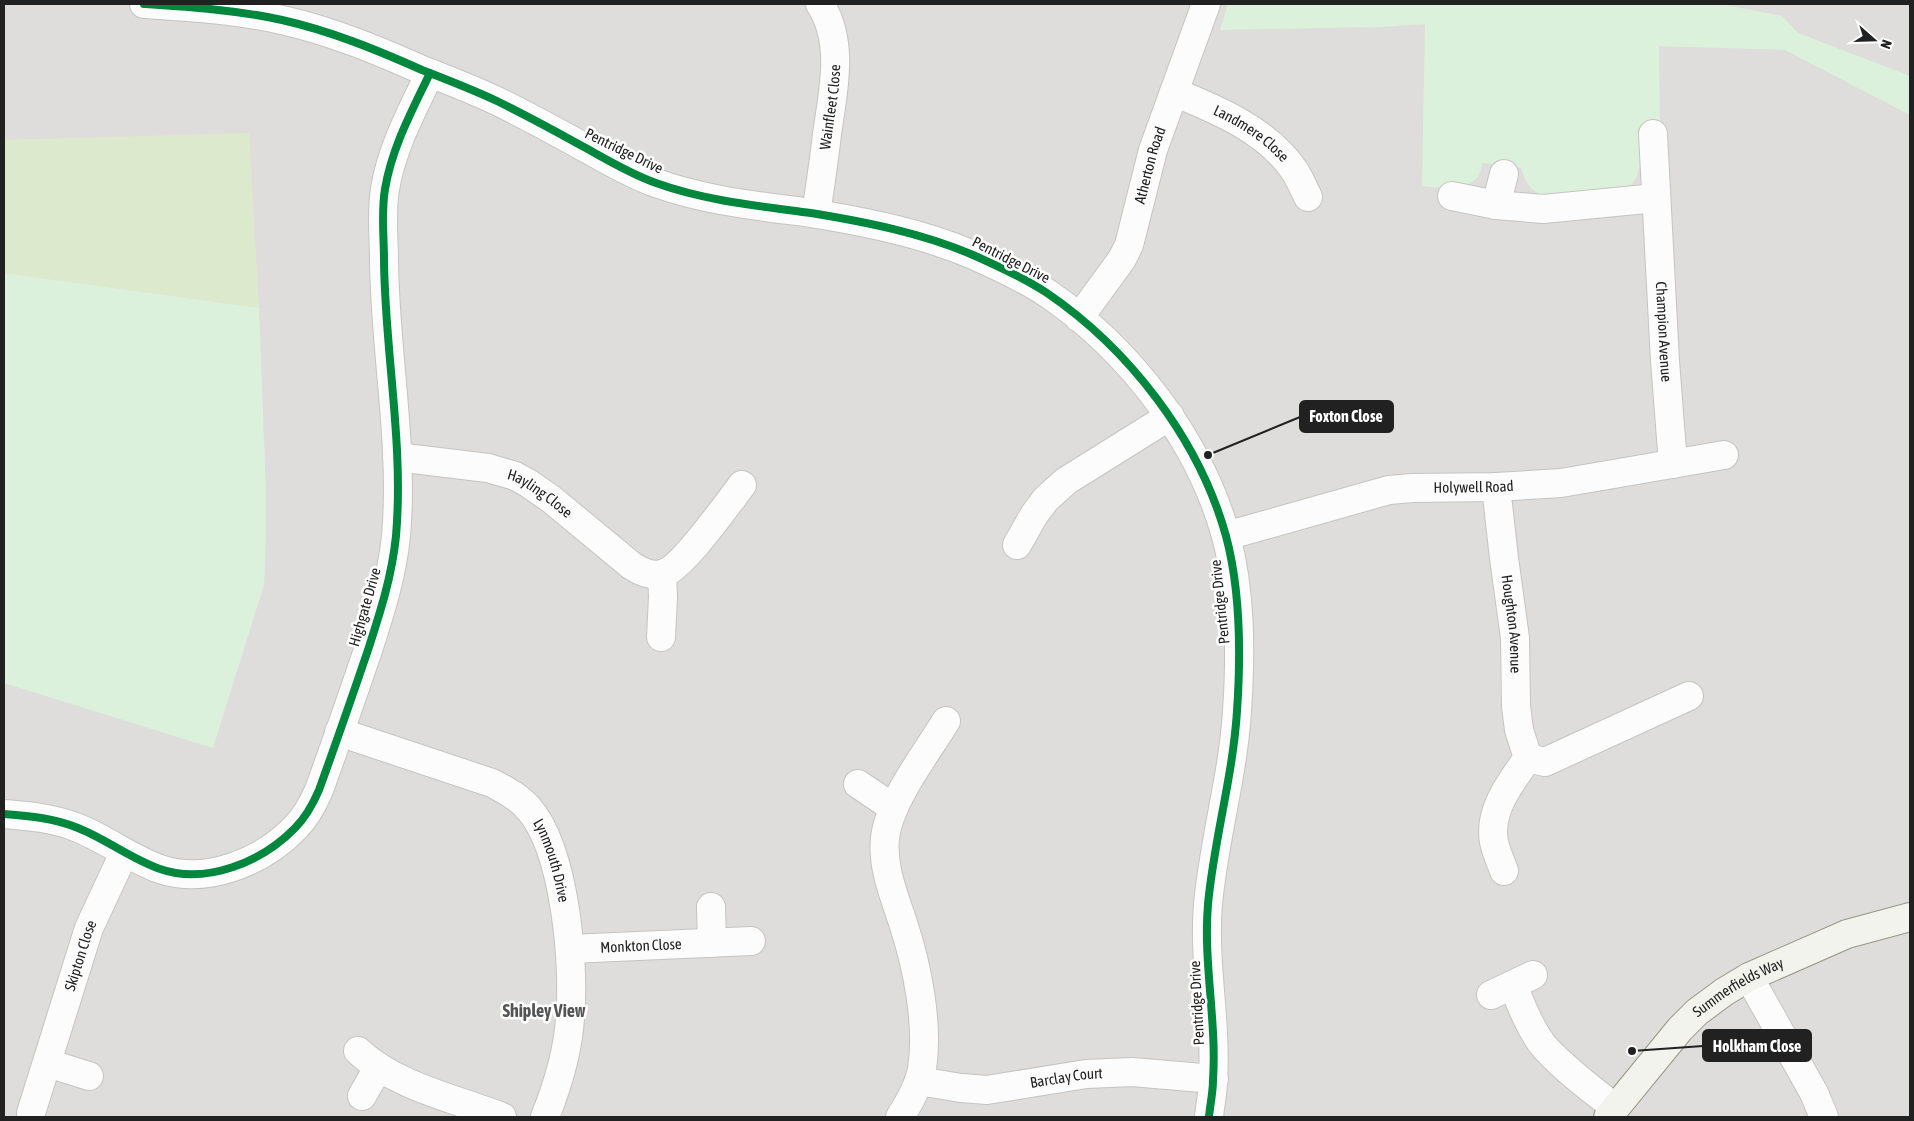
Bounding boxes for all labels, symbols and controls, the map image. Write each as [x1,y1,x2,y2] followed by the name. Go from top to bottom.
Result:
[1849,15,1899,65] north arrow
[1877,38,1895,51] text: N
[816,64,843,151] street label: Wainfleet Close
[1211,101,1293,165] street label: Landmere Close
[582,124,666,177] street label: Pentridge Drive
[1131,124,1169,206] street label: Atherton Road
[970,233,1053,286] street label: Pentridge Drive
[1653,281,1676,383] street label: Champion Avenue
[1300,401,1393,432] callout: Foxton Close
[1309,407,1383,425] text: Foxton Close
[506,465,576,521] street label: Hayling Close
[1433,477,1514,496] street label: Holywell Road
[1207,559,1232,645] street label: Pentridge Drive
[345,565,384,648] street label: Highgate Drive
[1498,574,1525,674] street label: Houghton Avenue
[530,816,573,904] street label: Lynmouth Drive
[61,917,100,993] street label: Skipton Close
[600,935,682,956] street label: Monkton Close
[1689,954,1786,1020] street label: Summerfields Way
[1186,960,1207,1046] street label: Pentridge Drive
[502,1000,586,1021] district label: Shipley View
[1703,1030,1811,1061] callout: Holkham Close
[1713,1037,1801,1055] text: Holkham Close
[1029,1064,1103,1091] street label: Barclay Court

